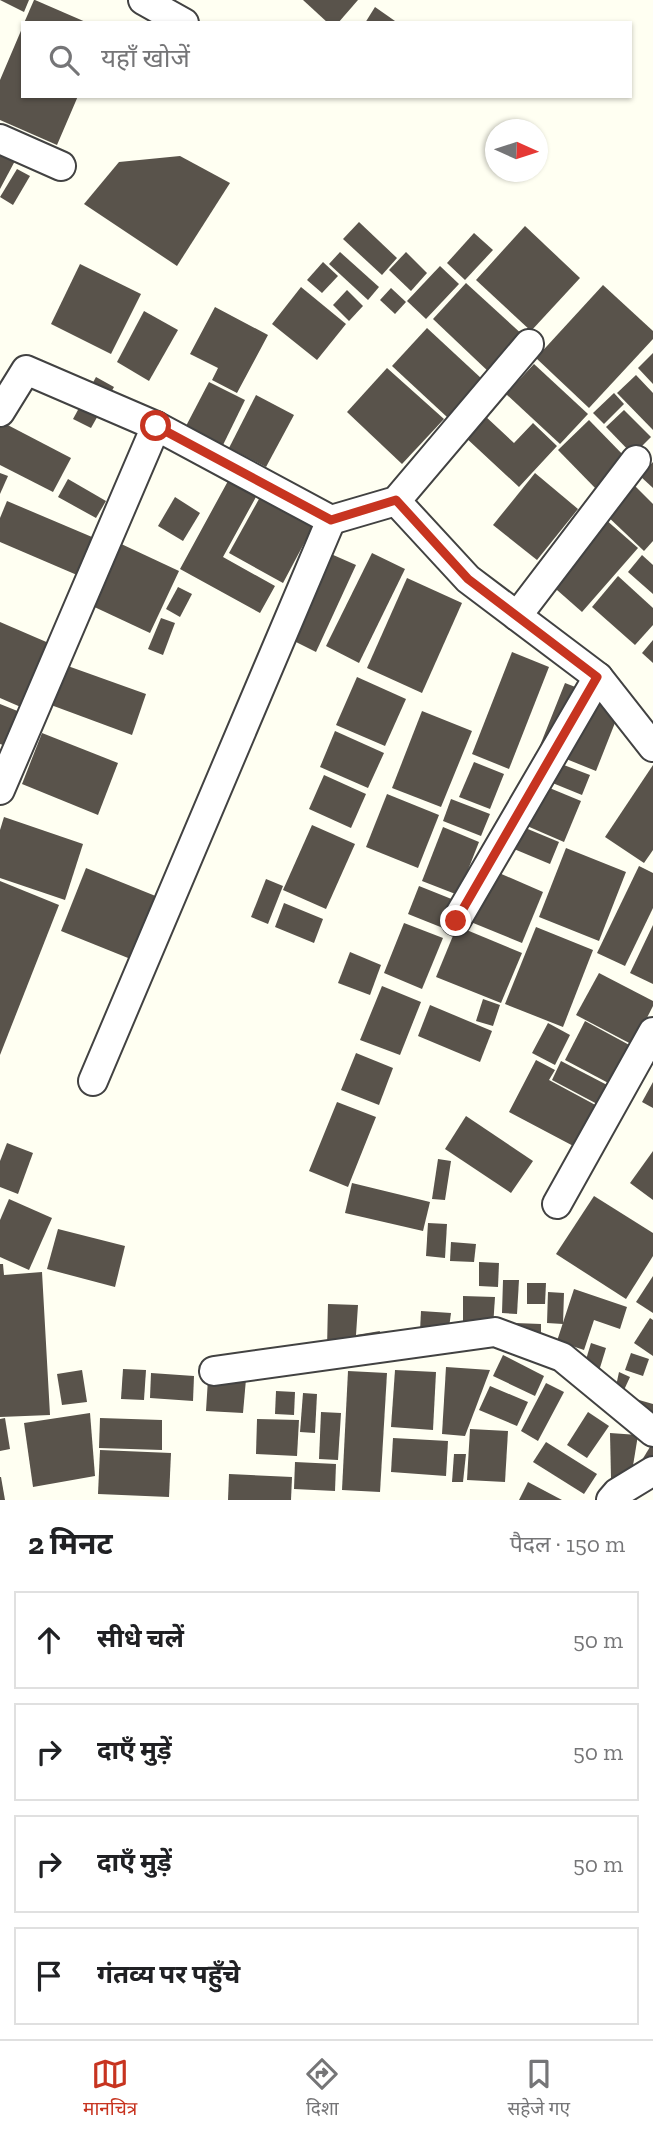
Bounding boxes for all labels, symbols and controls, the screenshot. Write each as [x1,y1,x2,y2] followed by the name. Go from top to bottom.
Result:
[21,21,632,98] search box
[45,41,83,79] icon: search
[101,42,190,74] text: यहाँ खोजें
[485,119,548,182] north arrow
[140,410,171,441] route start
[440,905,471,936] route end
[28,1526,113,1562] text: 2 मिनट
[510,1530,625,1558] text: पैदल · 150 m
[30,1621,68,1659] icon: ahead
[97,1622,184,1654] text: सीधे चलें
[573,1626,623,1654] text: 50 m
[30,1733,68,1771] icon: right
[97,1734,172,1766] text: दाएँ मुड़ें
[573,1738,623,1766] text: 50 m
[30,1845,68,1883] icon: right
[97,1846,172,1878] text: दाएँ मुड़ें
[573,1850,623,1878] text: 50 m
[30,1957,68,1995] icon: arrive
[97,1958,240,1990] text: गंतव्य पर पहुँचे
[83,2055,137,2123] tab: मानचित्र
[303,2055,341,2123] tab: दिशा
[507,2055,570,2123] tab: सहेजे गए

